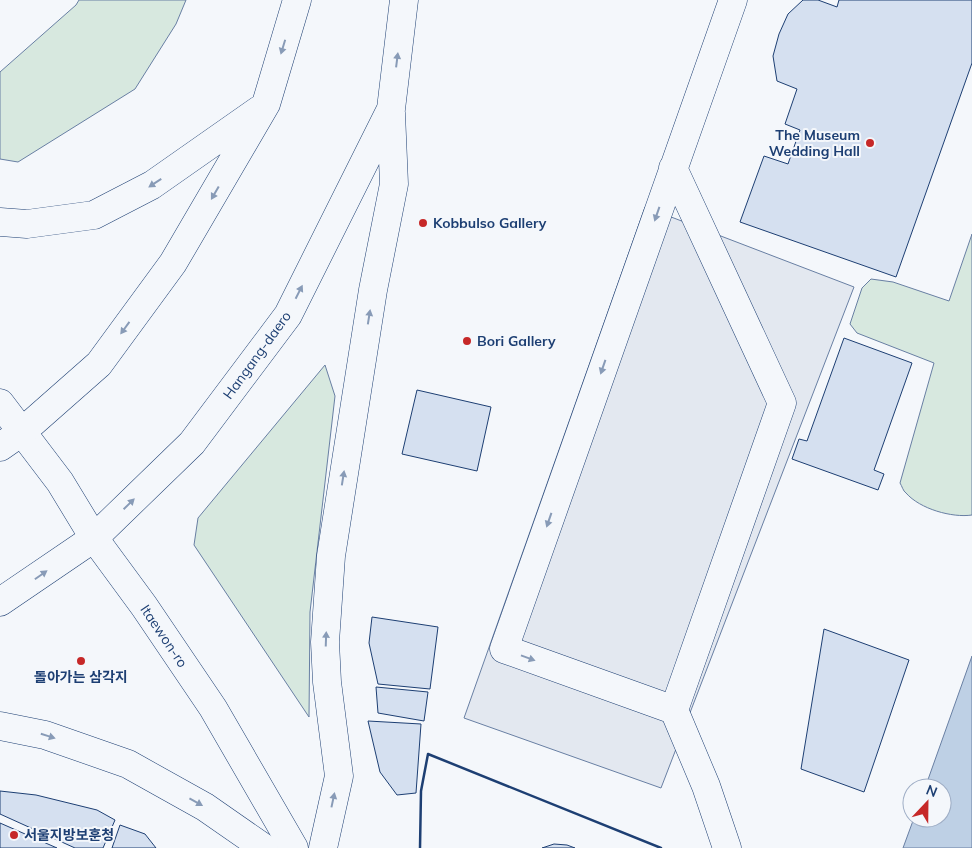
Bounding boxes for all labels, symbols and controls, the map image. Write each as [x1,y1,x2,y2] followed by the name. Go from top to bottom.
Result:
[279,39,287,54] one-way arrow
[393,52,401,68] one-way arrow
[769,126,860,160] place label: The Museum Wedding Hall
[864,137,876,149] marker: The Museum Wedding Hall
[148,178,161,188] one-way arrow
[210,186,219,199] one-way arrow
[653,206,660,221] one-way arrow
[433,214,547,232] place label: Kobbulso Gallery
[417,217,429,229] marker: Kobbulso Gallery
[296,285,304,299] one-way arrow
[219,307,295,403] street label: Hangang-daero
[365,309,373,325] one-way arrow
[120,321,130,335] one-way arrow
[477,332,556,350] place label: Bori Gallery
[461,335,473,347] marker: Bori Gallery
[599,360,607,375] one-way arrow
[340,469,348,485] one-way arrow
[123,498,135,510] one-way arrow
[545,513,553,528] one-way arrow
[34,570,47,580] one-way arrow
[136,601,192,671] street label: Itaewon-ro
[322,631,330,647] one-way arrow
[521,654,536,662] one-way arrow
[75,655,87,667] marker: 돌아가는 삼각지
[34,668,128,686] place label: 돌아가는 삼각지
[40,733,55,741] one-way arrow
[902,778,952,828] north arrow
[924,781,940,801] text: N
[330,792,338,808] one-way arrow
[188,798,203,806] one-way arrow
[24,826,114,844] place label: 서울지방보훈청
[8,829,20,841] marker: 서울지방보훈청

